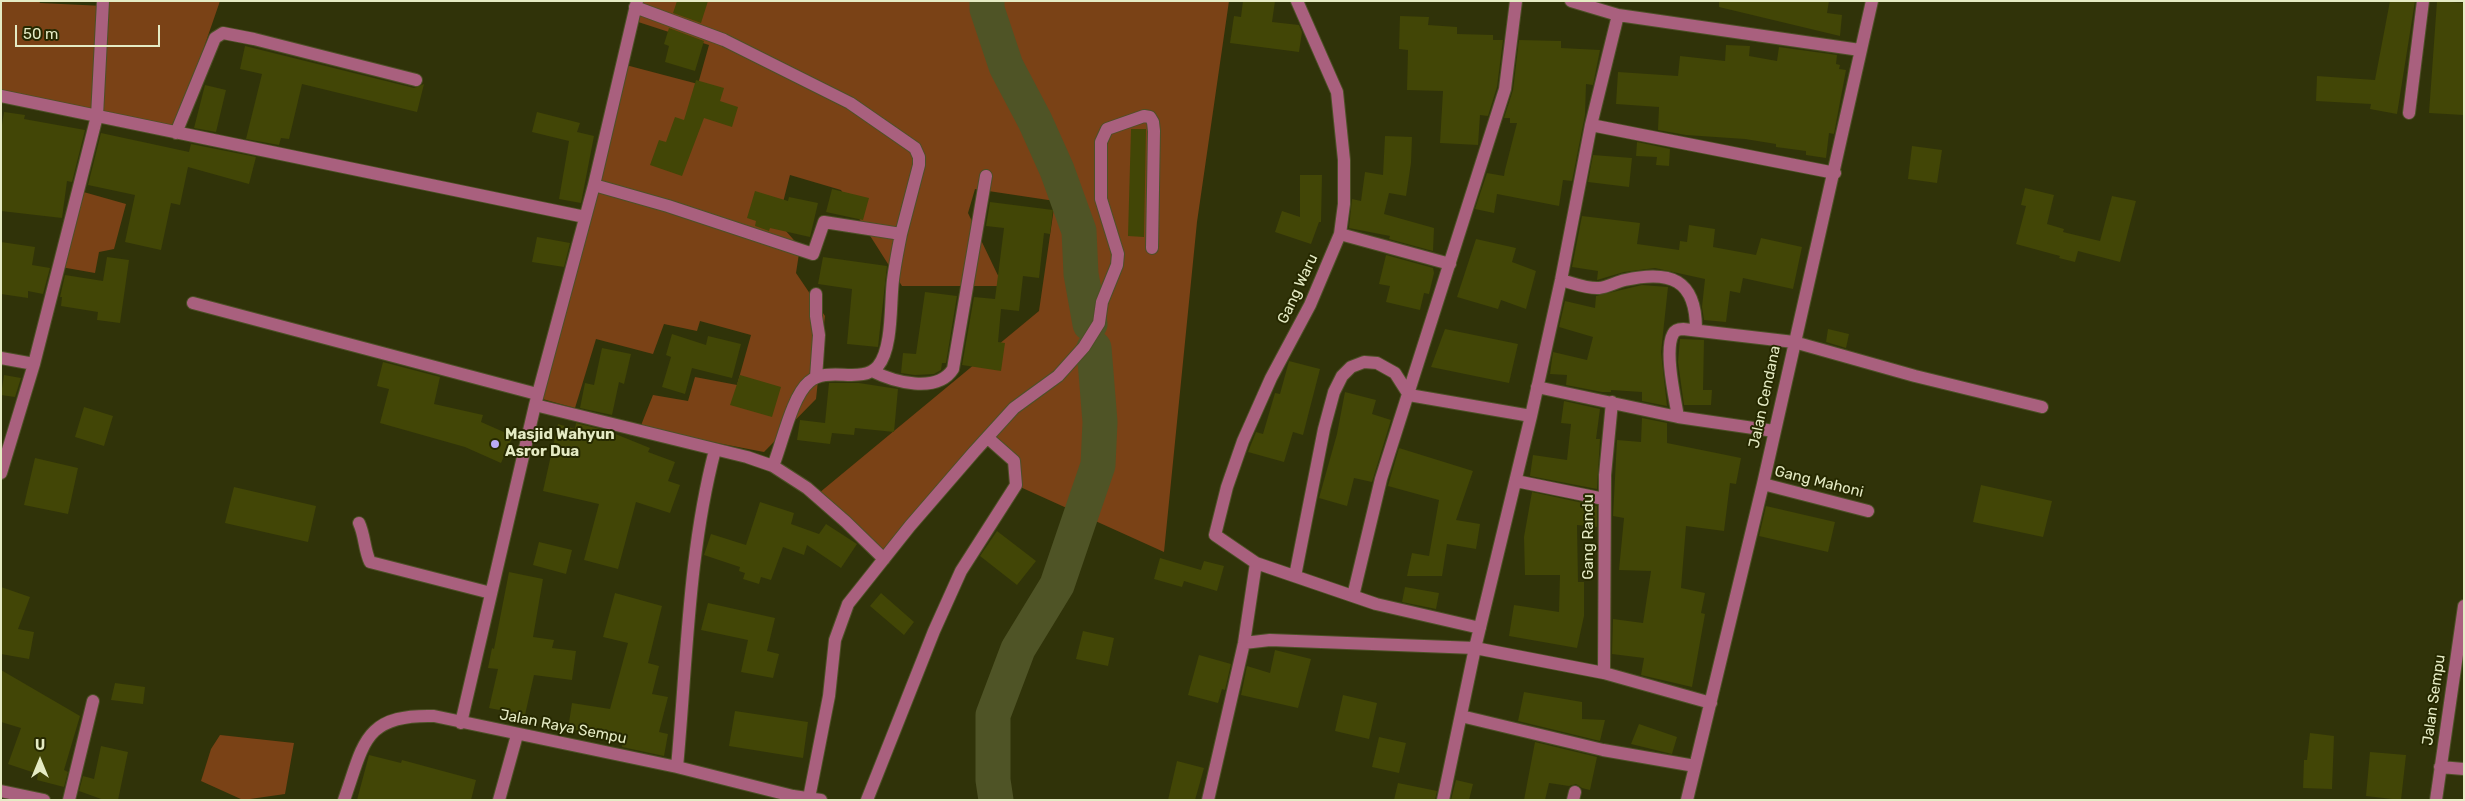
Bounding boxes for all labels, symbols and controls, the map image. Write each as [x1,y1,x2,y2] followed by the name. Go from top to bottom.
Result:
[18,15,162,47] scale bar
[23,25,58,43] text: 50 m
[1274,251,1322,327] street label: Gang Waru
[1745,344,1785,450] street label: Jalan Cendana
[505,426,615,461] place label: Masjid Wahyun Asror Dua
[489,438,501,450] marker: Masjid Wahyun Asror Dua
[1773,462,1865,502] street label: Gang Mahoni
[1580,494,1598,580] street label: Gang Randu
[2419,653,2449,747] street label: Jalan Sempu
[498,706,628,748] street label: Jalan Raya Sempu
[15,736,65,786] north arrow
[35,737,45,754] text: U

